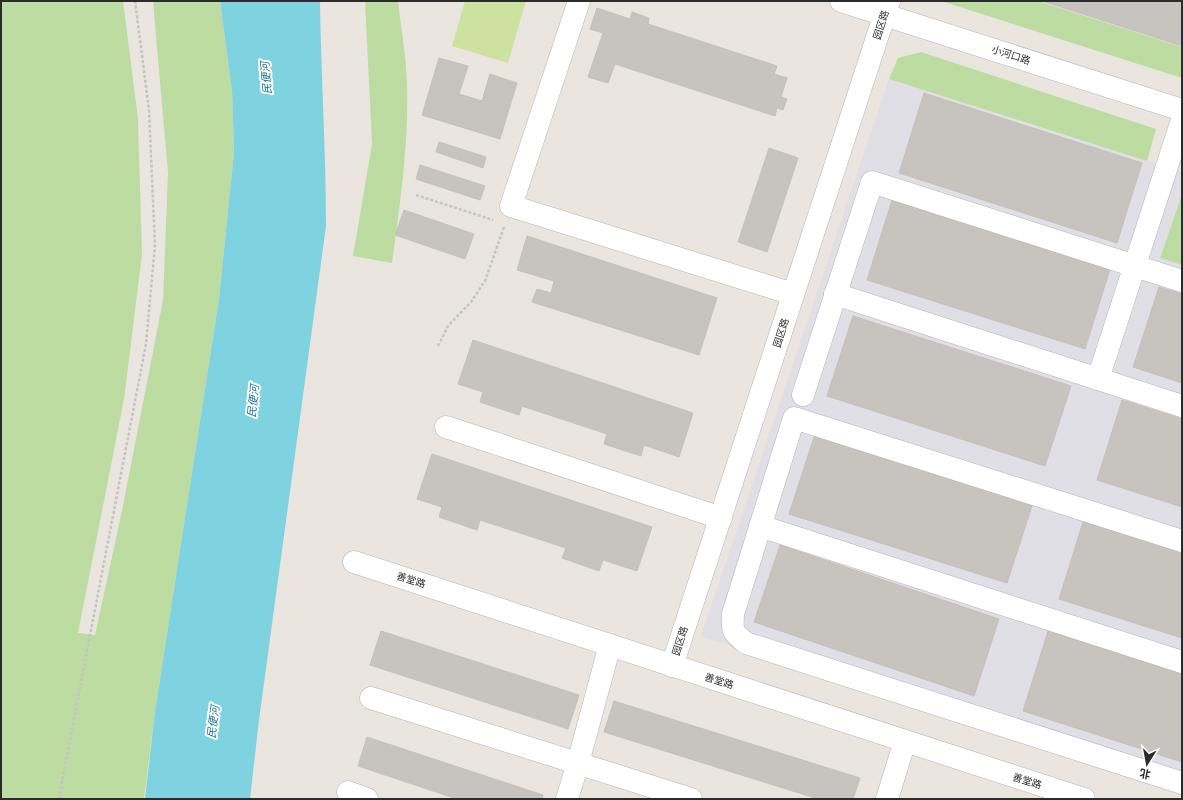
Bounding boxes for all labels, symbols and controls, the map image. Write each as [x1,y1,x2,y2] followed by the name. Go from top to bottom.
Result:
[871,9,891,41] street label: 园区路
[990,44,1032,66] street label: 小河口路
[258,59,273,95] water label: 民便河
[771,317,791,349] street label: 园区路
[245,382,261,418] water label: 民便河
[395,570,427,590] street label: 善堂路
[670,625,690,657] street label: 园区路
[703,671,735,691] street label: 善堂路
[205,703,221,739] water label: 民便河
[1127,744,1167,784] north arrow
[1139,767,1152,781] text: 北
[1011,771,1043,791] street label: 善堂路

